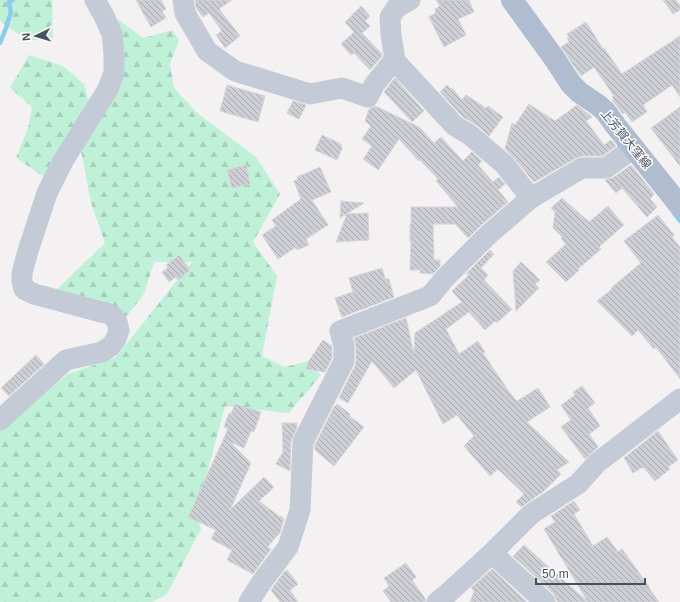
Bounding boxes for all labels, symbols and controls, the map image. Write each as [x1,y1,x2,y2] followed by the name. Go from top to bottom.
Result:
[16,16,56,56] north arrow
[20,32,32,41] text: N
[598,107,654,171] street label: 上芳賀大窪線
[536,560,645,586] scale bar
[542,567,569,581] text: 50 m

